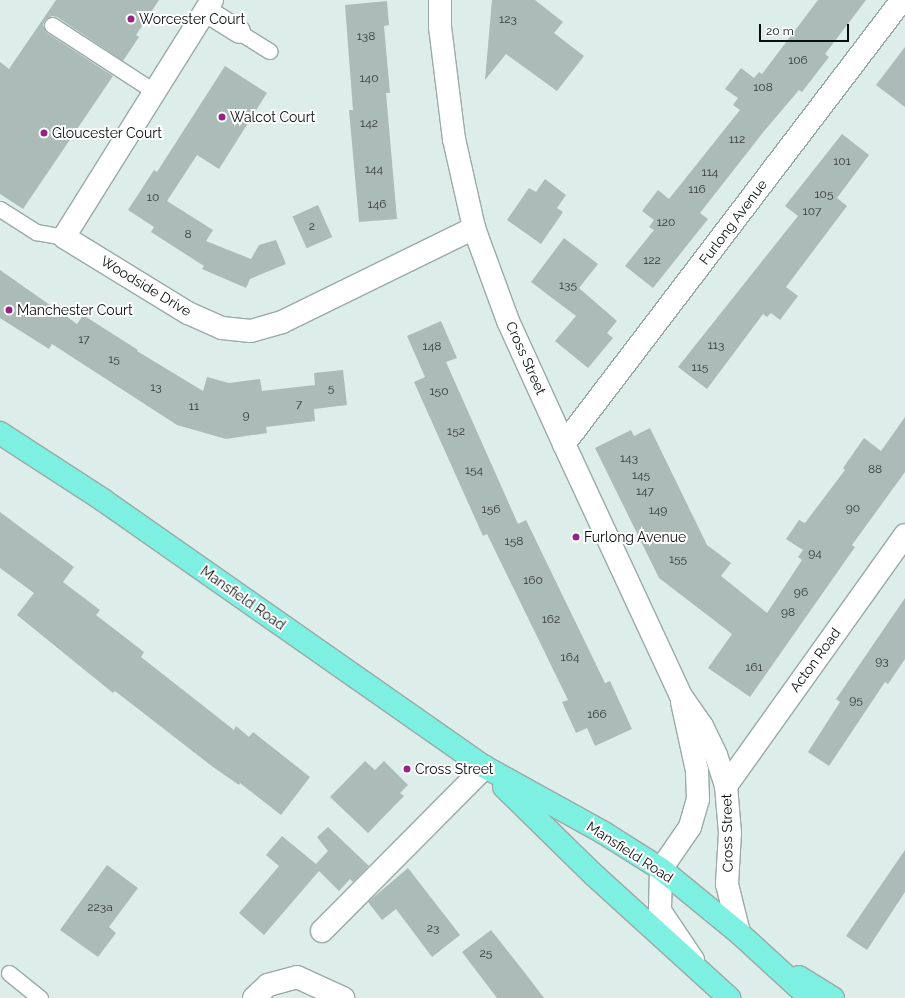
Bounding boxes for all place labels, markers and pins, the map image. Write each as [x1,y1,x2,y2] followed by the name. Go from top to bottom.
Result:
[139,11,245,27] place label: Worcester Court
[126,14,136,24] marker: Worcester Court
[230,109,315,125] place label: Walcot Court
[217,112,227,122] marker: Walcot Court
[52,125,162,141] place label: Gloucester Court
[39,128,49,138] marker: Gloucester Court
[17,302,133,318] place label: Manchester Court
[4,305,14,315] marker: Manchester Court
[584,529,687,545] place label: Furlong Avenue
[571,532,581,542] marker: Furlong Avenue
[415,761,494,777] place label: Cross Street
[402,764,412,774] marker: Cross Street

